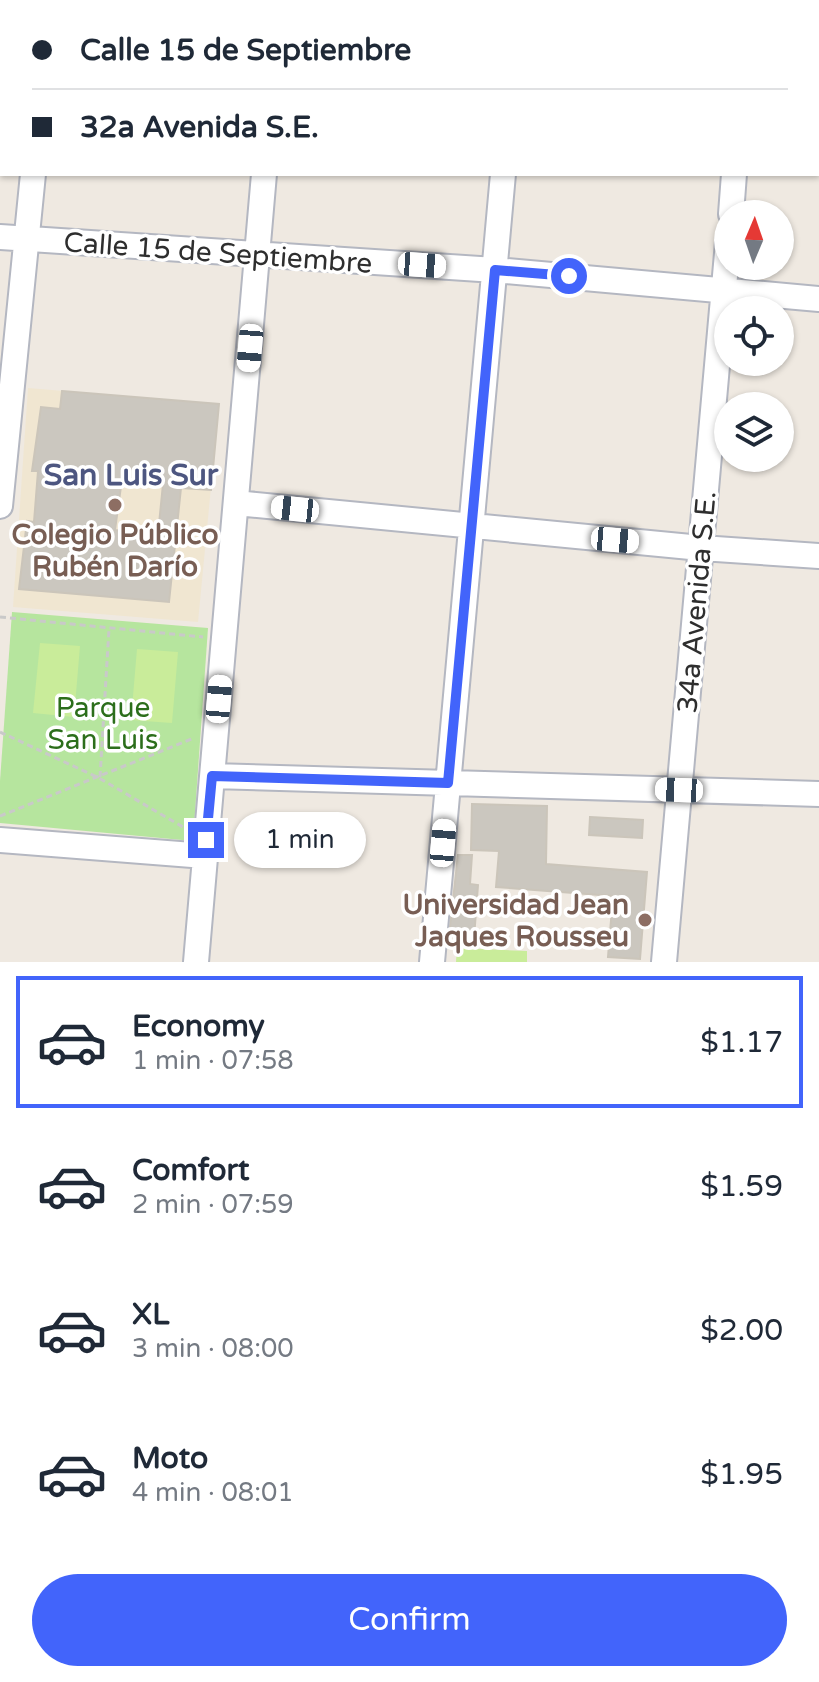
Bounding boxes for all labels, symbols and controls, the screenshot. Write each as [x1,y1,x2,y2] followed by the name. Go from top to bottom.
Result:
[80,32,411,69] text: Calle 15 de Septiembre
[80,109,319,146] text: 32a Avenida S.E.
[714,200,794,280] north arrow
[714,200,794,472] map controls
[63,225,373,281] street label: Calle 15 de Septiembre
[397,251,447,279] car
[551,258,587,294] route start
[714,296,794,376] button: locate
[236,323,264,373] car
[714,392,794,472] button: layers
[44,457,219,494] district label: San Luis Sur
[670,490,724,715] street label: 34a Avenida S.E.
[270,495,320,523] car
[106,496,124,514] marker: Colegio Público Rubén Darío
[12,518,218,584] place label: Colegio Público Rubén Darío
[590,526,640,554] car
[205,674,233,724] car
[48,691,158,757] park label: Parque San Luis
[655,777,703,803] car
[234,812,366,868] callout: 1 min
[429,818,457,868] car
[188,822,224,858] route end
[265,824,335,855] text: 1 min
[403,888,629,954] place label: Universidad Jean Jaques Rousseu
[636,911,654,929] marker: Universidad Jean Jaques Rousseu
[36,1006,108,1078] icon: car
[132,1008,265,1045] text: Economy
[700,1024,783,1061] text: $1.17
[132,1045,294,1076] text: 1 min · 07:58
[36,1150,108,1222] icon: car
[132,1152,250,1189] text: Comfort
[700,1168,783,1205] text: $1.59
[132,1189,294,1220] text: 2 min · 07:59
[36,1294,108,1366] icon: car
[132,1296,169,1333] text: XL
[700,1312,783,1349] text: $2.00
[132,1333,294,1364] text: 3 min · 08:00
[36,1438,108,1510] icon: car
[132,1440,208,1477] text: Moto
[700,1456,783,1493] text: $1.95
[132,1477,294,1508] text: 4 min · 08:01
[32,1574,787,1666] button: Confirm

